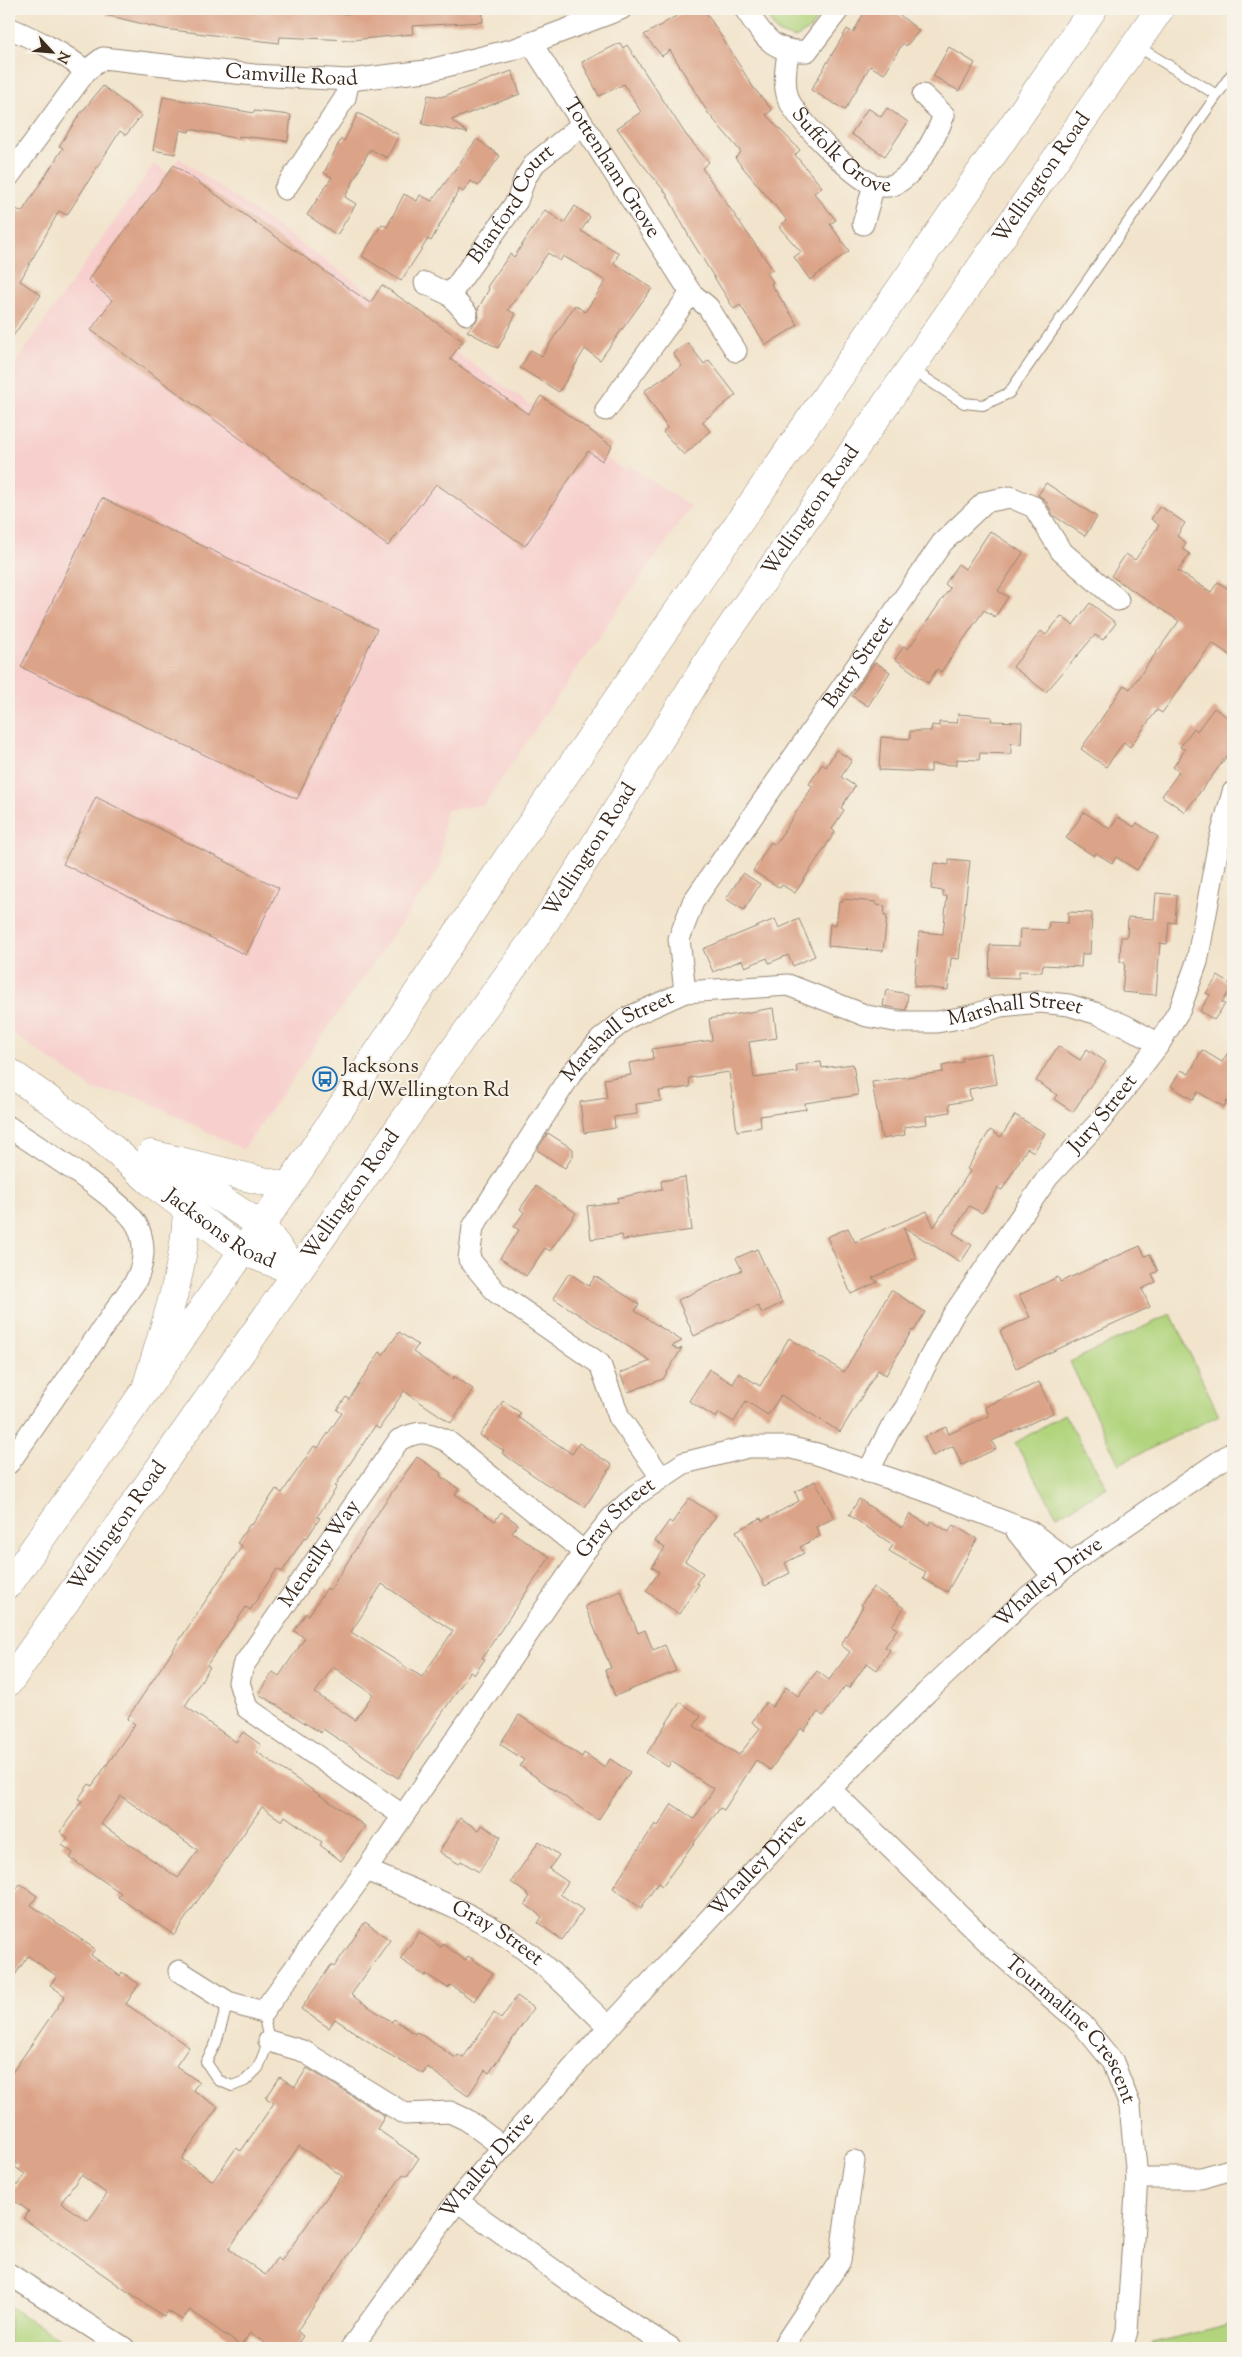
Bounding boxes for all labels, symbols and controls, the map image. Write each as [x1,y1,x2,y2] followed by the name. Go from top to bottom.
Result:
[28,28,78,78] north arrow
[50,47,73,66] text: N
[223,57,360,95] street label: Camville Road
[555,93,667,244] street label: Tottenham Grove
[783,101,892,201] street label: Suffolk Grove
[986,106,1099,250] street label: Wellington Road
[461,138,561,271] street label: Blanford Court
[755,439,868,583] street label: Wellington Road
[816,611,902,715] street label: Batty Street
[537,777,645,923] street label: Wellington Road
[555,984,679,1089] street label: Marshall Street
[945,987,1087,1035] street label: Marshall Street
[341,1052,510,1106] place label: Jacksons Rd/Wellington Rd
[312,1066,338,1092] bus stop icon: Jacksons Rd/Wellington Rd
[1061,1068,1145,1162] street label: Jury Street
[295,1124,408,1267] street label: Wellington Road
[157,1181,280,1277] street label: Jacksons Road
[62,1455,175,1598] street label: Wellington Road
[569,1471,662,1565] street label: Gray Street
[272,1494,368,1614] street label: Meneilly Way
[988,1530,1109,1636] street label: Whalley Drive
[703,1807,814,1924] street label: Whalley Drive
[446,1894,550,1974] street label: Gray Street
[998,1949,1143,2108] street label: Tourmaline Crescent
[434,2106,542,2225] street label: Whalley Drive

